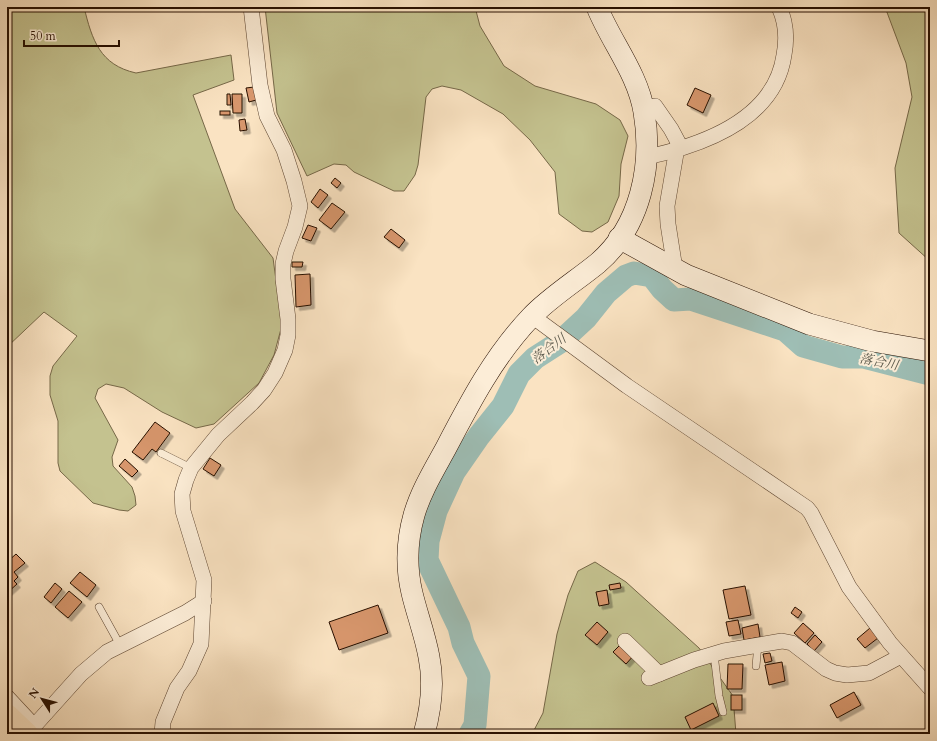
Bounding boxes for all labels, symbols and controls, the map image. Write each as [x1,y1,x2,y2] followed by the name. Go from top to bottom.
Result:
[24,22,119,48] scale bar
[30,28,57,44] text: 50 m
[528,329,572,368] water label: 落合川
[858,349,902,375] water label: 落合川
[22,679,62,719] north arrow
[25,685,43,702] text: N

